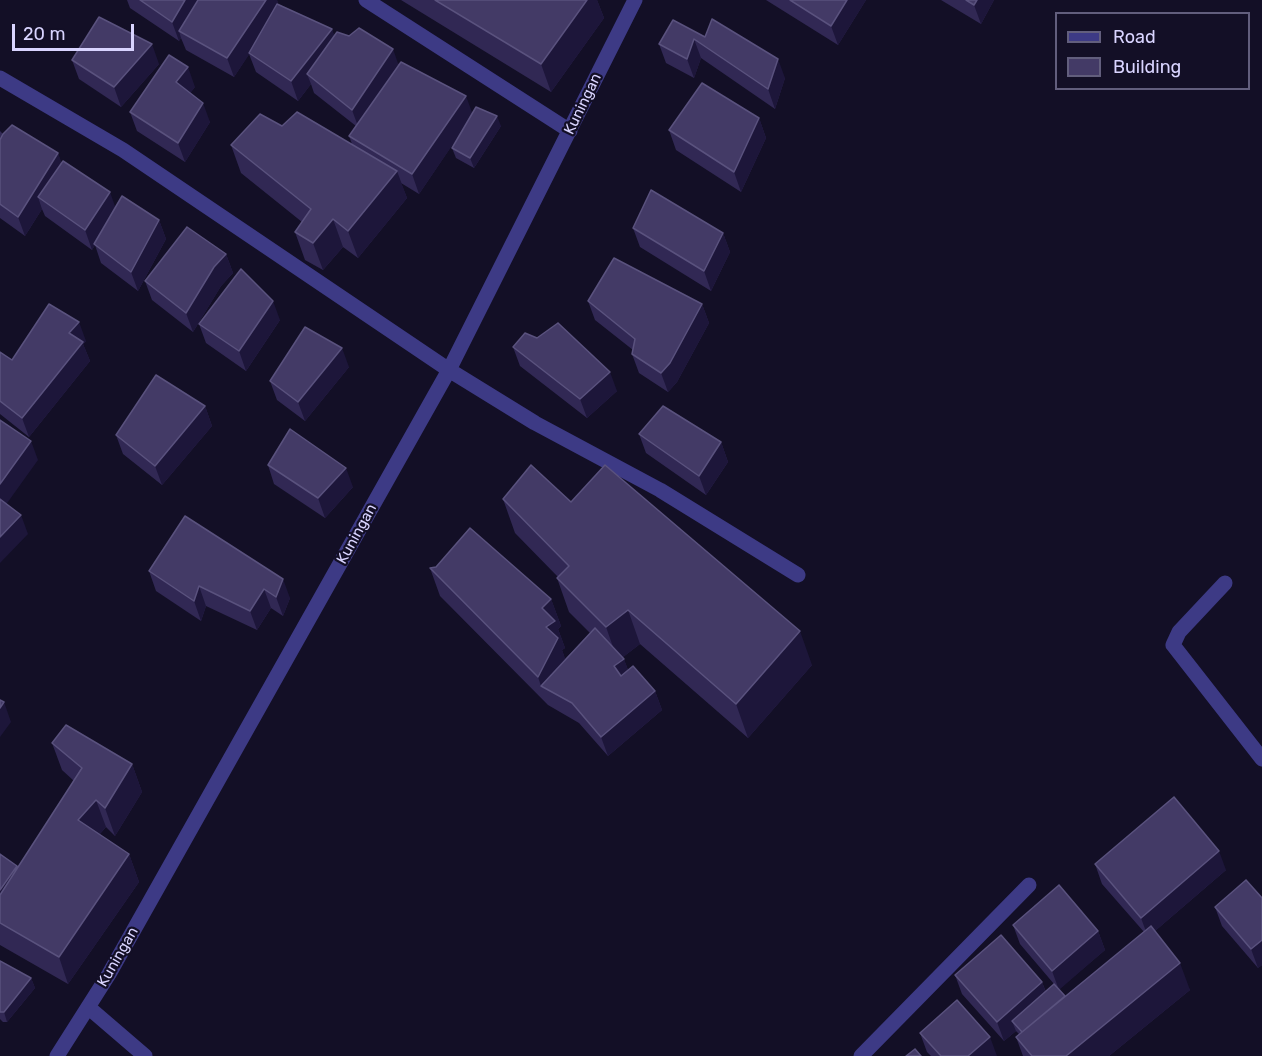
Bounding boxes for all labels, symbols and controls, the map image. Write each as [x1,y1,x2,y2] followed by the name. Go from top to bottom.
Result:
[15,12,136,50] scale bar
[1055,12,1250,90] legend
[23,23,65,45] text: 20 m
[1113,26,1156,48] text: Road
[1113,56,1181,78] text: Building
[560,70,606,138] street label: Kuningan
[333,501,381,567] street label: Kuningan
[94,924,142,990] street label: Kuningan

